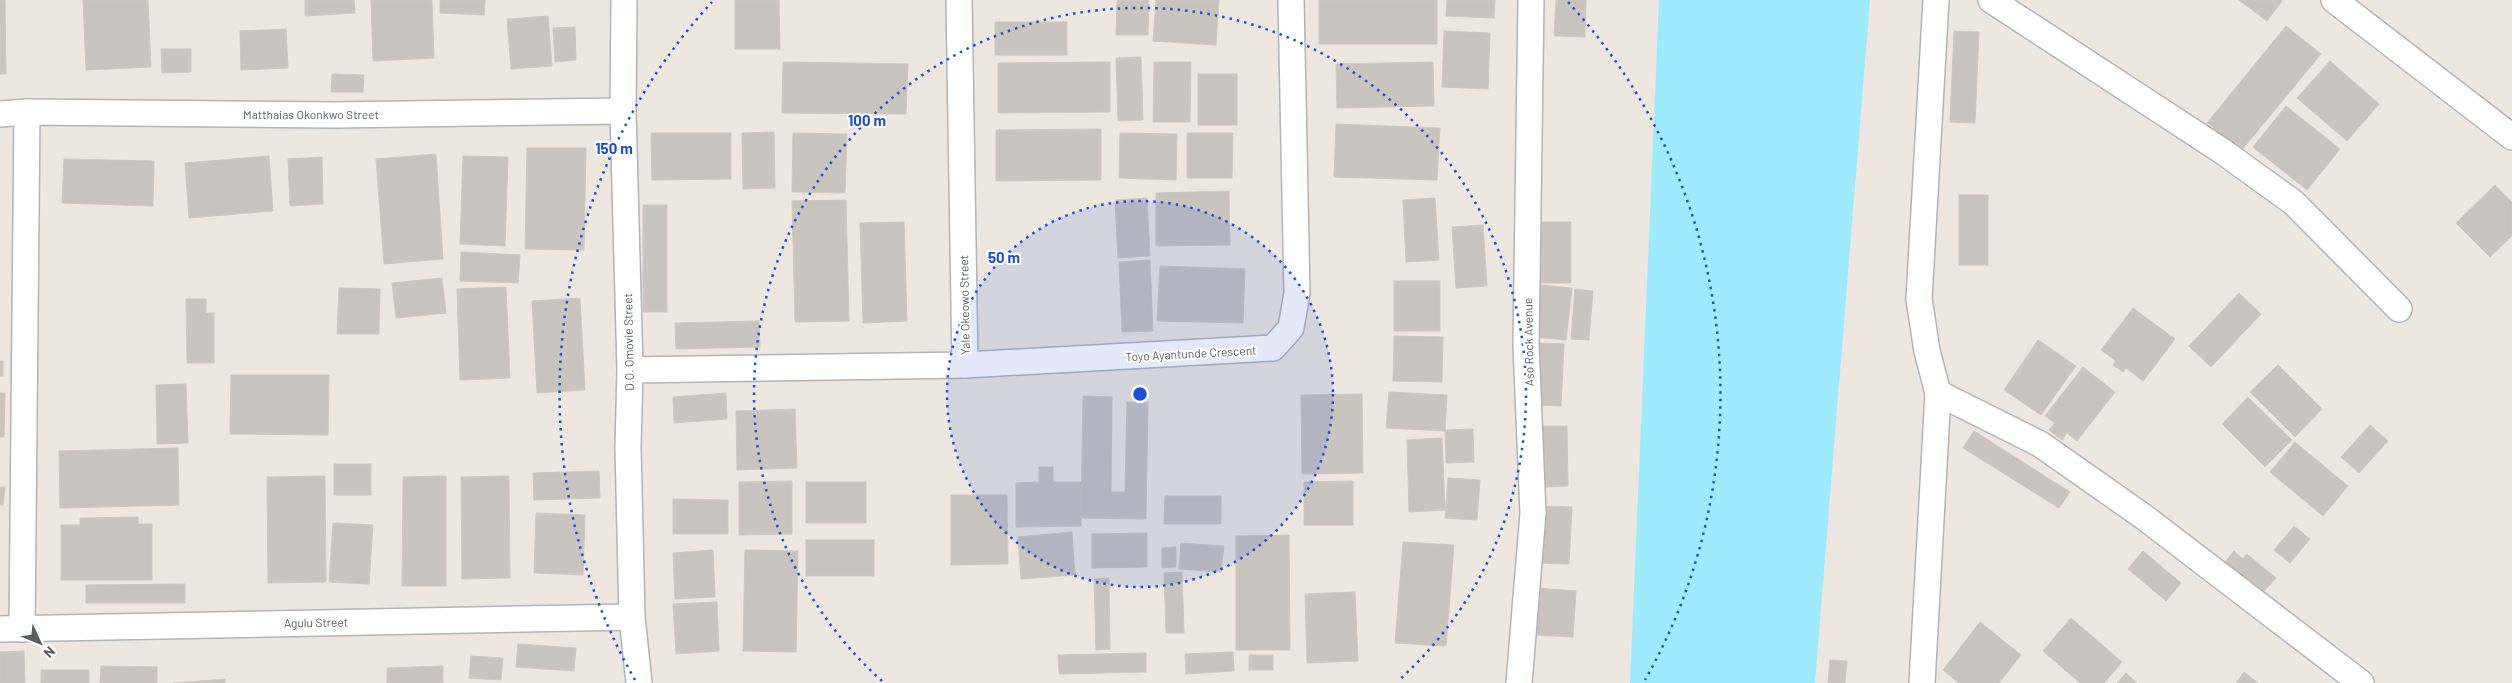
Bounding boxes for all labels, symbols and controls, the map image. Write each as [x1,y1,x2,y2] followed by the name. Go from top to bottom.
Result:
[243,107,379,121] street label: Matthaias Okonkwo Street
[848,111,886,129] text: 100 m
[595,139,633,157] text: 150 m
[988,248,1020,266] text: 50 m
[956,255,972,355] street label: Yale Okeowo Street
[620,293,636,391] street label: D.O. Omovie Street
[1520,298,1536,386] street label: Aso Rock Avenue
[1125,343,1257,363] street label: Toyo Ayantunde Crescent
[1131,385,1149,403] centre of rings
[284,614,348,630] street label: Agulu Street
[15,618,65,668] north arrow
[40,643,59,662] text: N

